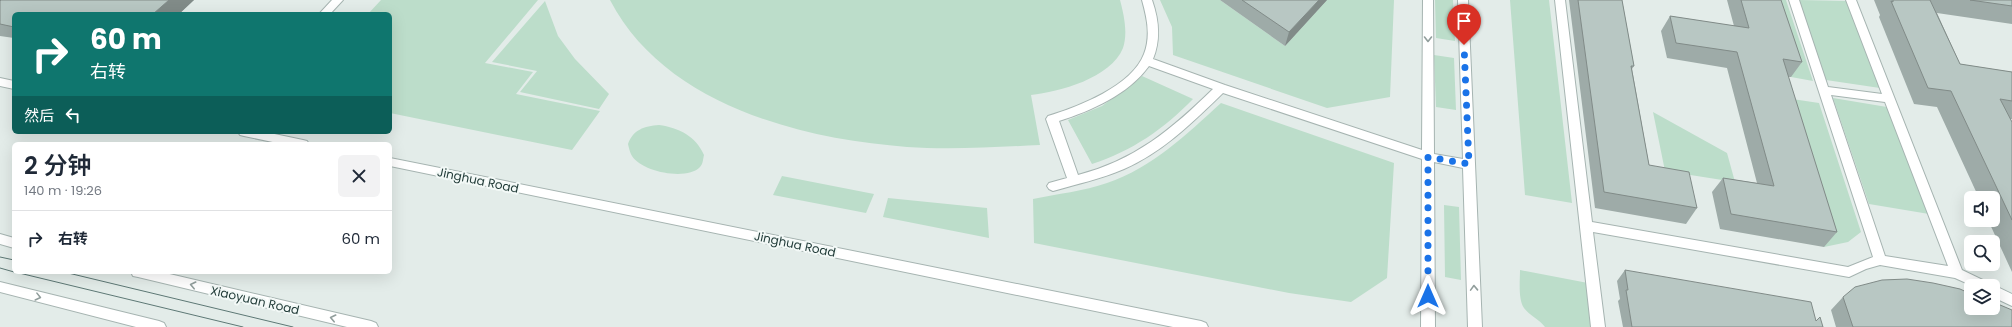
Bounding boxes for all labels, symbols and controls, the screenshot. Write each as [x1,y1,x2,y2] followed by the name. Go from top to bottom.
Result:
[1447,4,1481,45] pin
[1453,10,1475,32] icon: arrive
[90,20,162,59] text: 60 m
[24,28,76,80] icon: right
[1424,36,1432,42] one-way arrow
[90,59,126,84] text: 右转
[62,104,84,126] icon: left
[24,105,54,126] text: 然后
[24,149,92,182] text: 2 分钟
[338,155,380,197] button: close
[436,163,520,197] street label: Jinghua Road
[24,181,102,200] text: 140 m · 19:26
[1964,191,2000,315] map controls
[1964,191,2000,227] button: sound
[753,227,837,261] street label: Jinghua Road
[24,228,46,250] icon: right
[58,228,88,249] text: 右转
[342,228,380,249] text: 60 m
[1964,235,2000,271] button: search
[1407,275,1449,317] position arrow
[1964,279,2000,315] button: layers
[190,281,197,290] one-way arrow
[209,282,301,318] street label: Xiaoyuan Road
[1469,285,1478,291] one-way arrow
[34,292,41,301] one-way arrow
[330,314,337,323] one-way arrow

